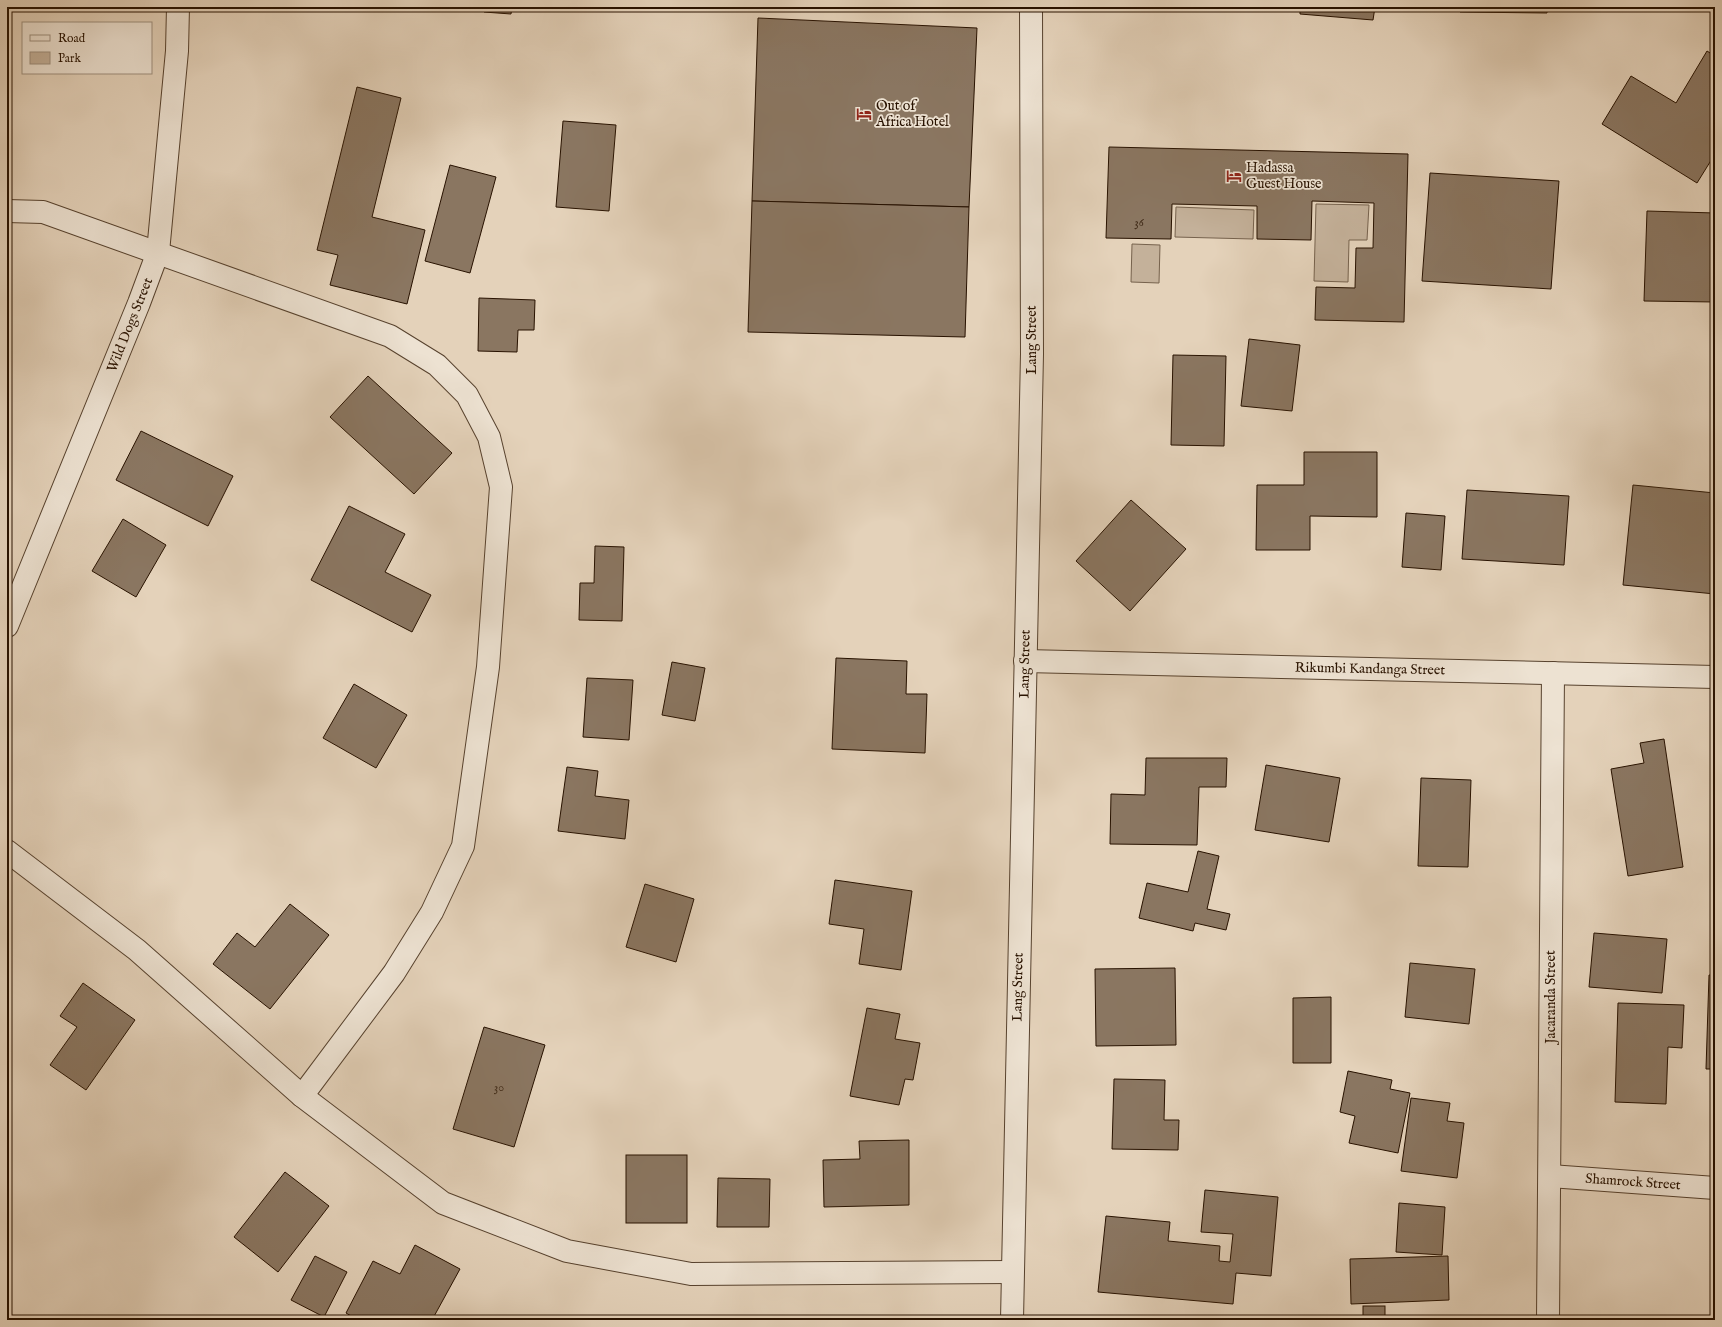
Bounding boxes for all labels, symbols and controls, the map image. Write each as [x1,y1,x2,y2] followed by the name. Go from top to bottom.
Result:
[22,22,152,74] legend
[58,31,86,46] text: Road
[58,51,81,66] text: Park
[875,97,949,131] place label: Out of Africa Hotel
[855,105,873,123] hotel icon: Out of Africa Hotel
[1246,159,1322,193] place label: Hadassa Guest House
[1225,167,1243,185] hotel icon: Hadassa Guest House
[1134,215,1145,230] house number: 36
[103,275,157,375] street label: Wild Dogs Street
[1023,305,1041,374] street label: Lang Street
[1015,629,1035,699] street label: Lang Street
[1295,659,1445,679] street label: Rikumbi Kandanga Street
[1542,950,1560,1046] street label: Jacaranda Street
[1008,952,1028,1022] street label: Lang Street
[494,1080,504,1095] house number: 30
[1585,1170,1681,1194] street label: Shamrock Street

